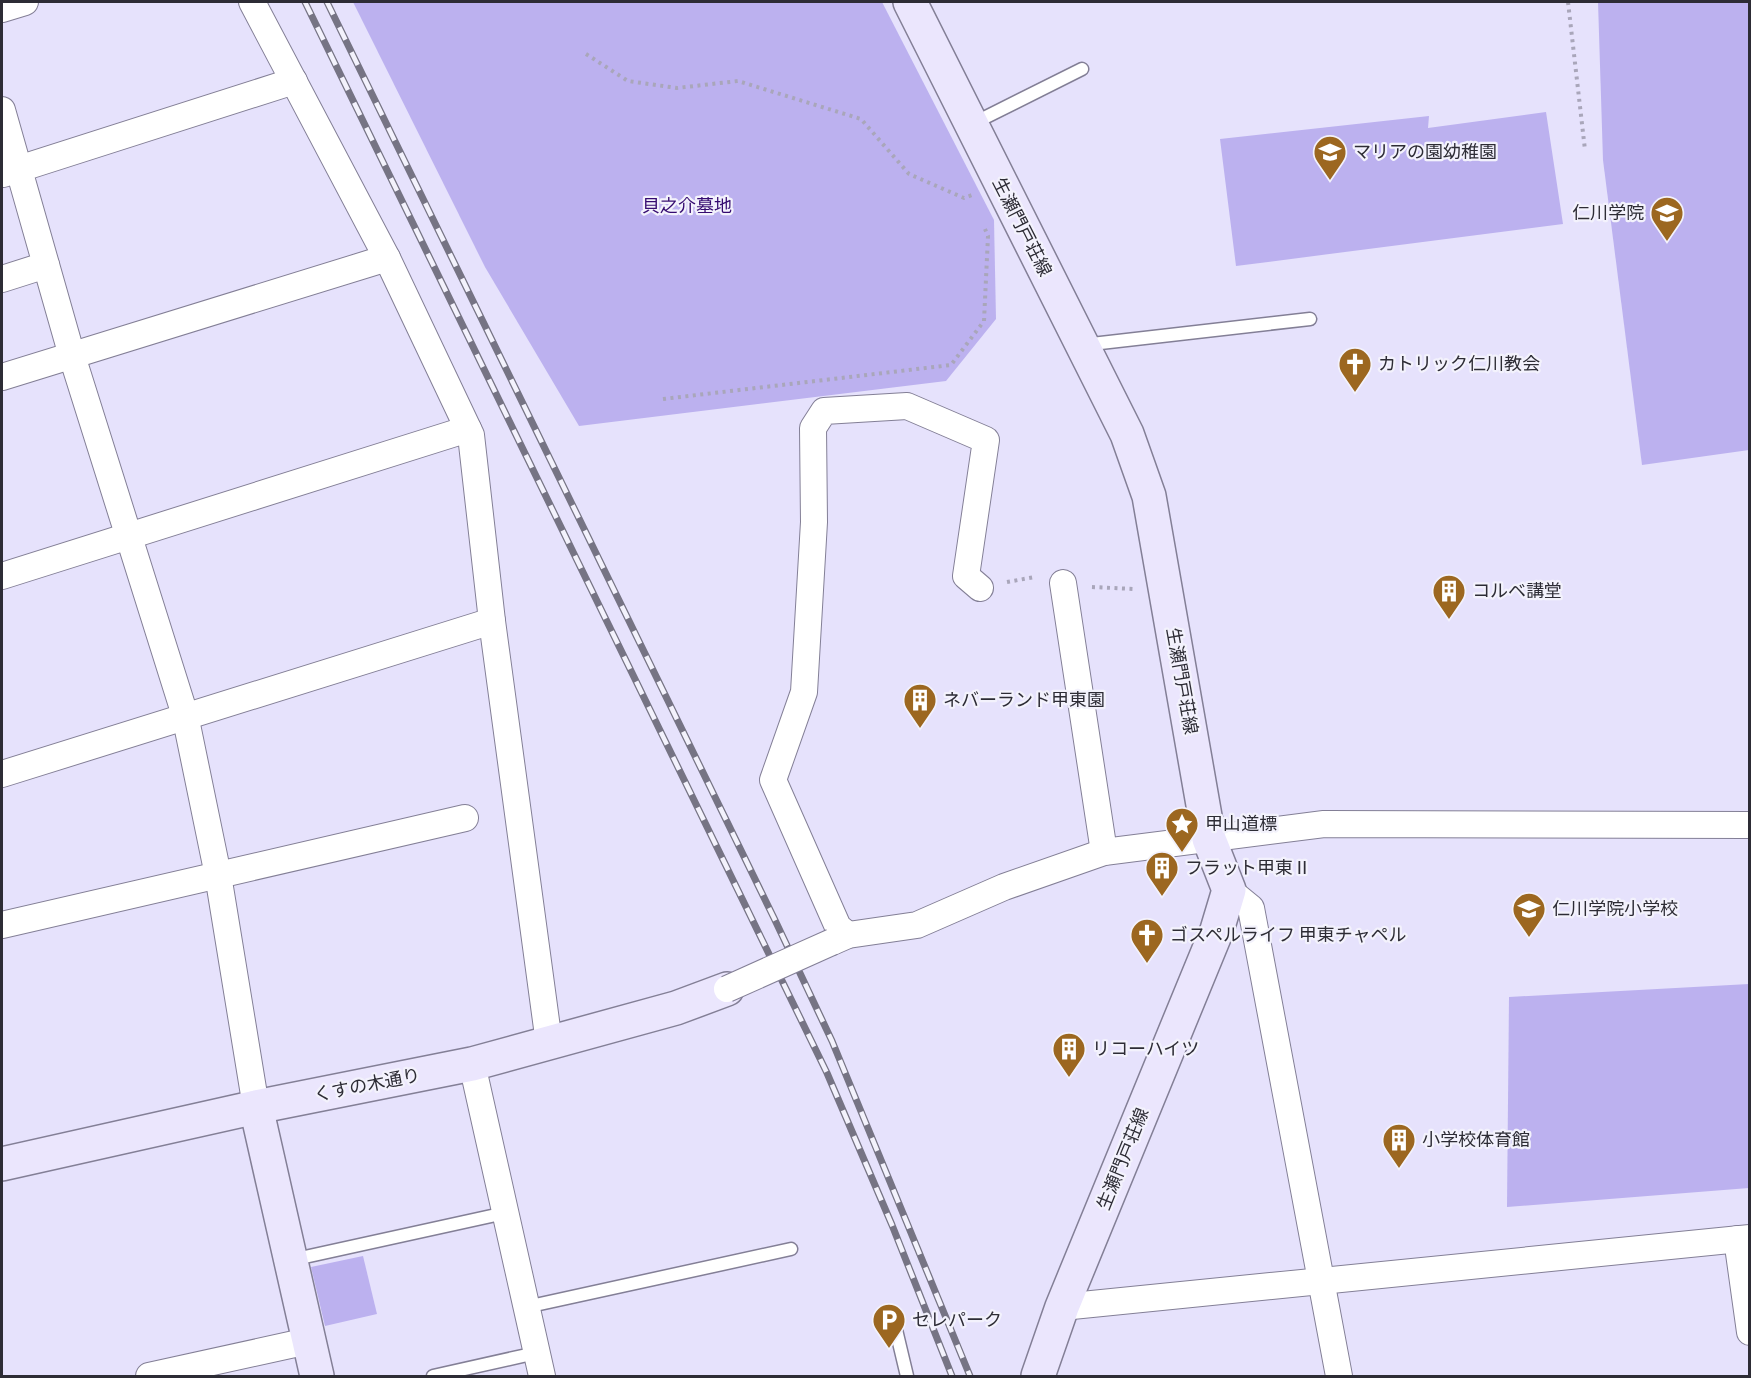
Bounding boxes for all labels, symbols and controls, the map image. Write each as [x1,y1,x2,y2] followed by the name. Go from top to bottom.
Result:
[1312,134,1348,181] school or university icon: マリアの園幼稚園
[1353,140,1497,165] place label: マリアの園幼稚園
[986,173,1057,281] street label: 生瀬門戸荘線
[642,194,732,219] park label: 貝之介墓地
[1649,195,1685,242] school or university icon: 仁川学院
[1572,201,1644,226] place label: 仁川学院
[1337,346,1373,393] church icon: カトリック仁川教会
[1378,352,1540,377] place label: カトリック仁川教会
[1431,573,1467,620] building icon: コルベ講堂
[1472,579,1562,604] place label: コルベ講堂
[1160,626,1203,736] street label: 生瀬門戸荘線
[902,682,938,729] building icon: ネバーランド甲東園
[943,688,1105,713] place label: ネバーランド甲東園
[1164,806,1200,853] place icon: 甲山道標
[1205,812,1277,837] place label: 甲山道標
[1144,850,1180,897] building icon: フラット甲東Ⅱ
[1185,856,1311,881] place label: フラット甲東Ⅱ
[1511,891,1547,938] school or university icon: 仁川学院小学校
[1552,897,1678,922] place label: 仁川学院小学校
[1129,917,1165,964] church icon: ゴスペルライフ 甲東チャペル
[1170,923,1407,948] place label: ゴスペルライフ 甲東チャペル
[1051,1031,1087,1078] building icon: リコーハイツ
[1092,1037,1199,1062] place label: リコーハイツ
[312,1063,422,1108] street label: くすの木通り
[1092,1104,1155,1214] street label: 生瀬門戸荘線
[1381,1122,1417,1169] building icon: 小学校体育館
[1422,1128,1530,1153] place label: 小学校体育館
[871,1302,907,1349] parking icon: セレパーク
[912,1308,1002,1333] place label: セレパーク

